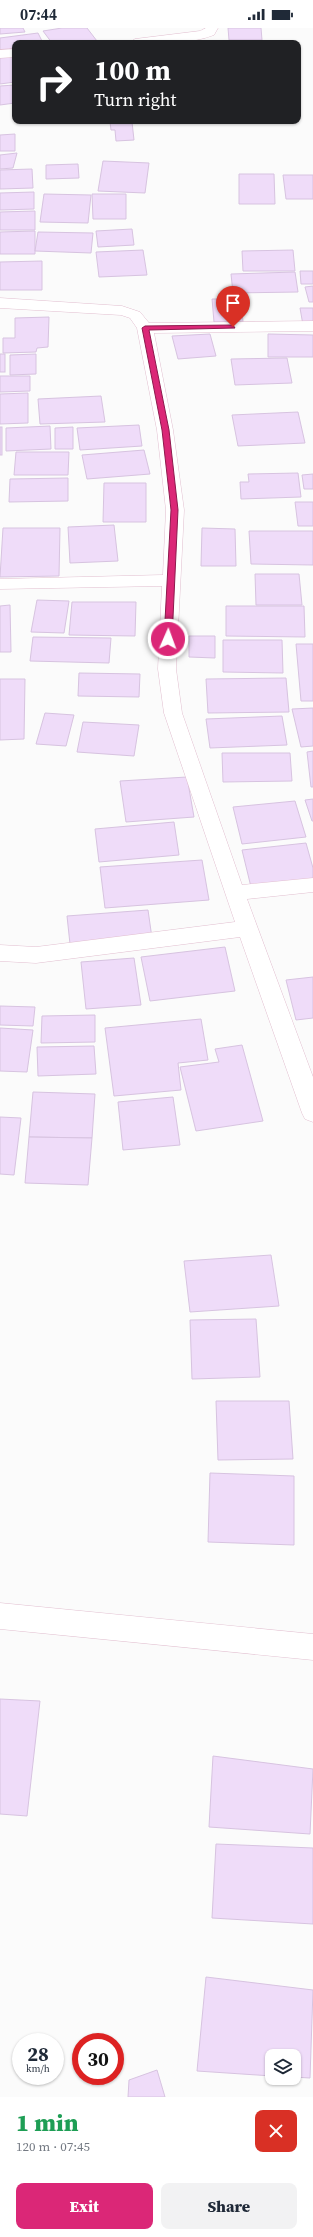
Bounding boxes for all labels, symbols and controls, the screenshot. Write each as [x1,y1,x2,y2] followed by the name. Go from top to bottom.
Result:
[20,4,57,25] text: 07:44
[94,51,171,89] text: 100 m
[28,56,80,108] icon: right
[94,87,176,112] text: Turn right
[216,286,250,327] pin
[222,292,244,314] icon: arrive
[147,618,189,660] position arrow
[72,2033,124,2085] speed limit sign: 30
[27,2040,49,2068] text: 28
[265,2049,301,2085] map controls
[265,2049,301,2085] button: layers
[26,2062,50,2075] text: km/h
[16,2106,79,2139] text: 1 min
[255,2110,297,2152] button: close
[16,2138,90,2155] text: 120 m · 07:45
[16,2183,153,2229] button: Exit
[161,2183,297,2229] button: Share

